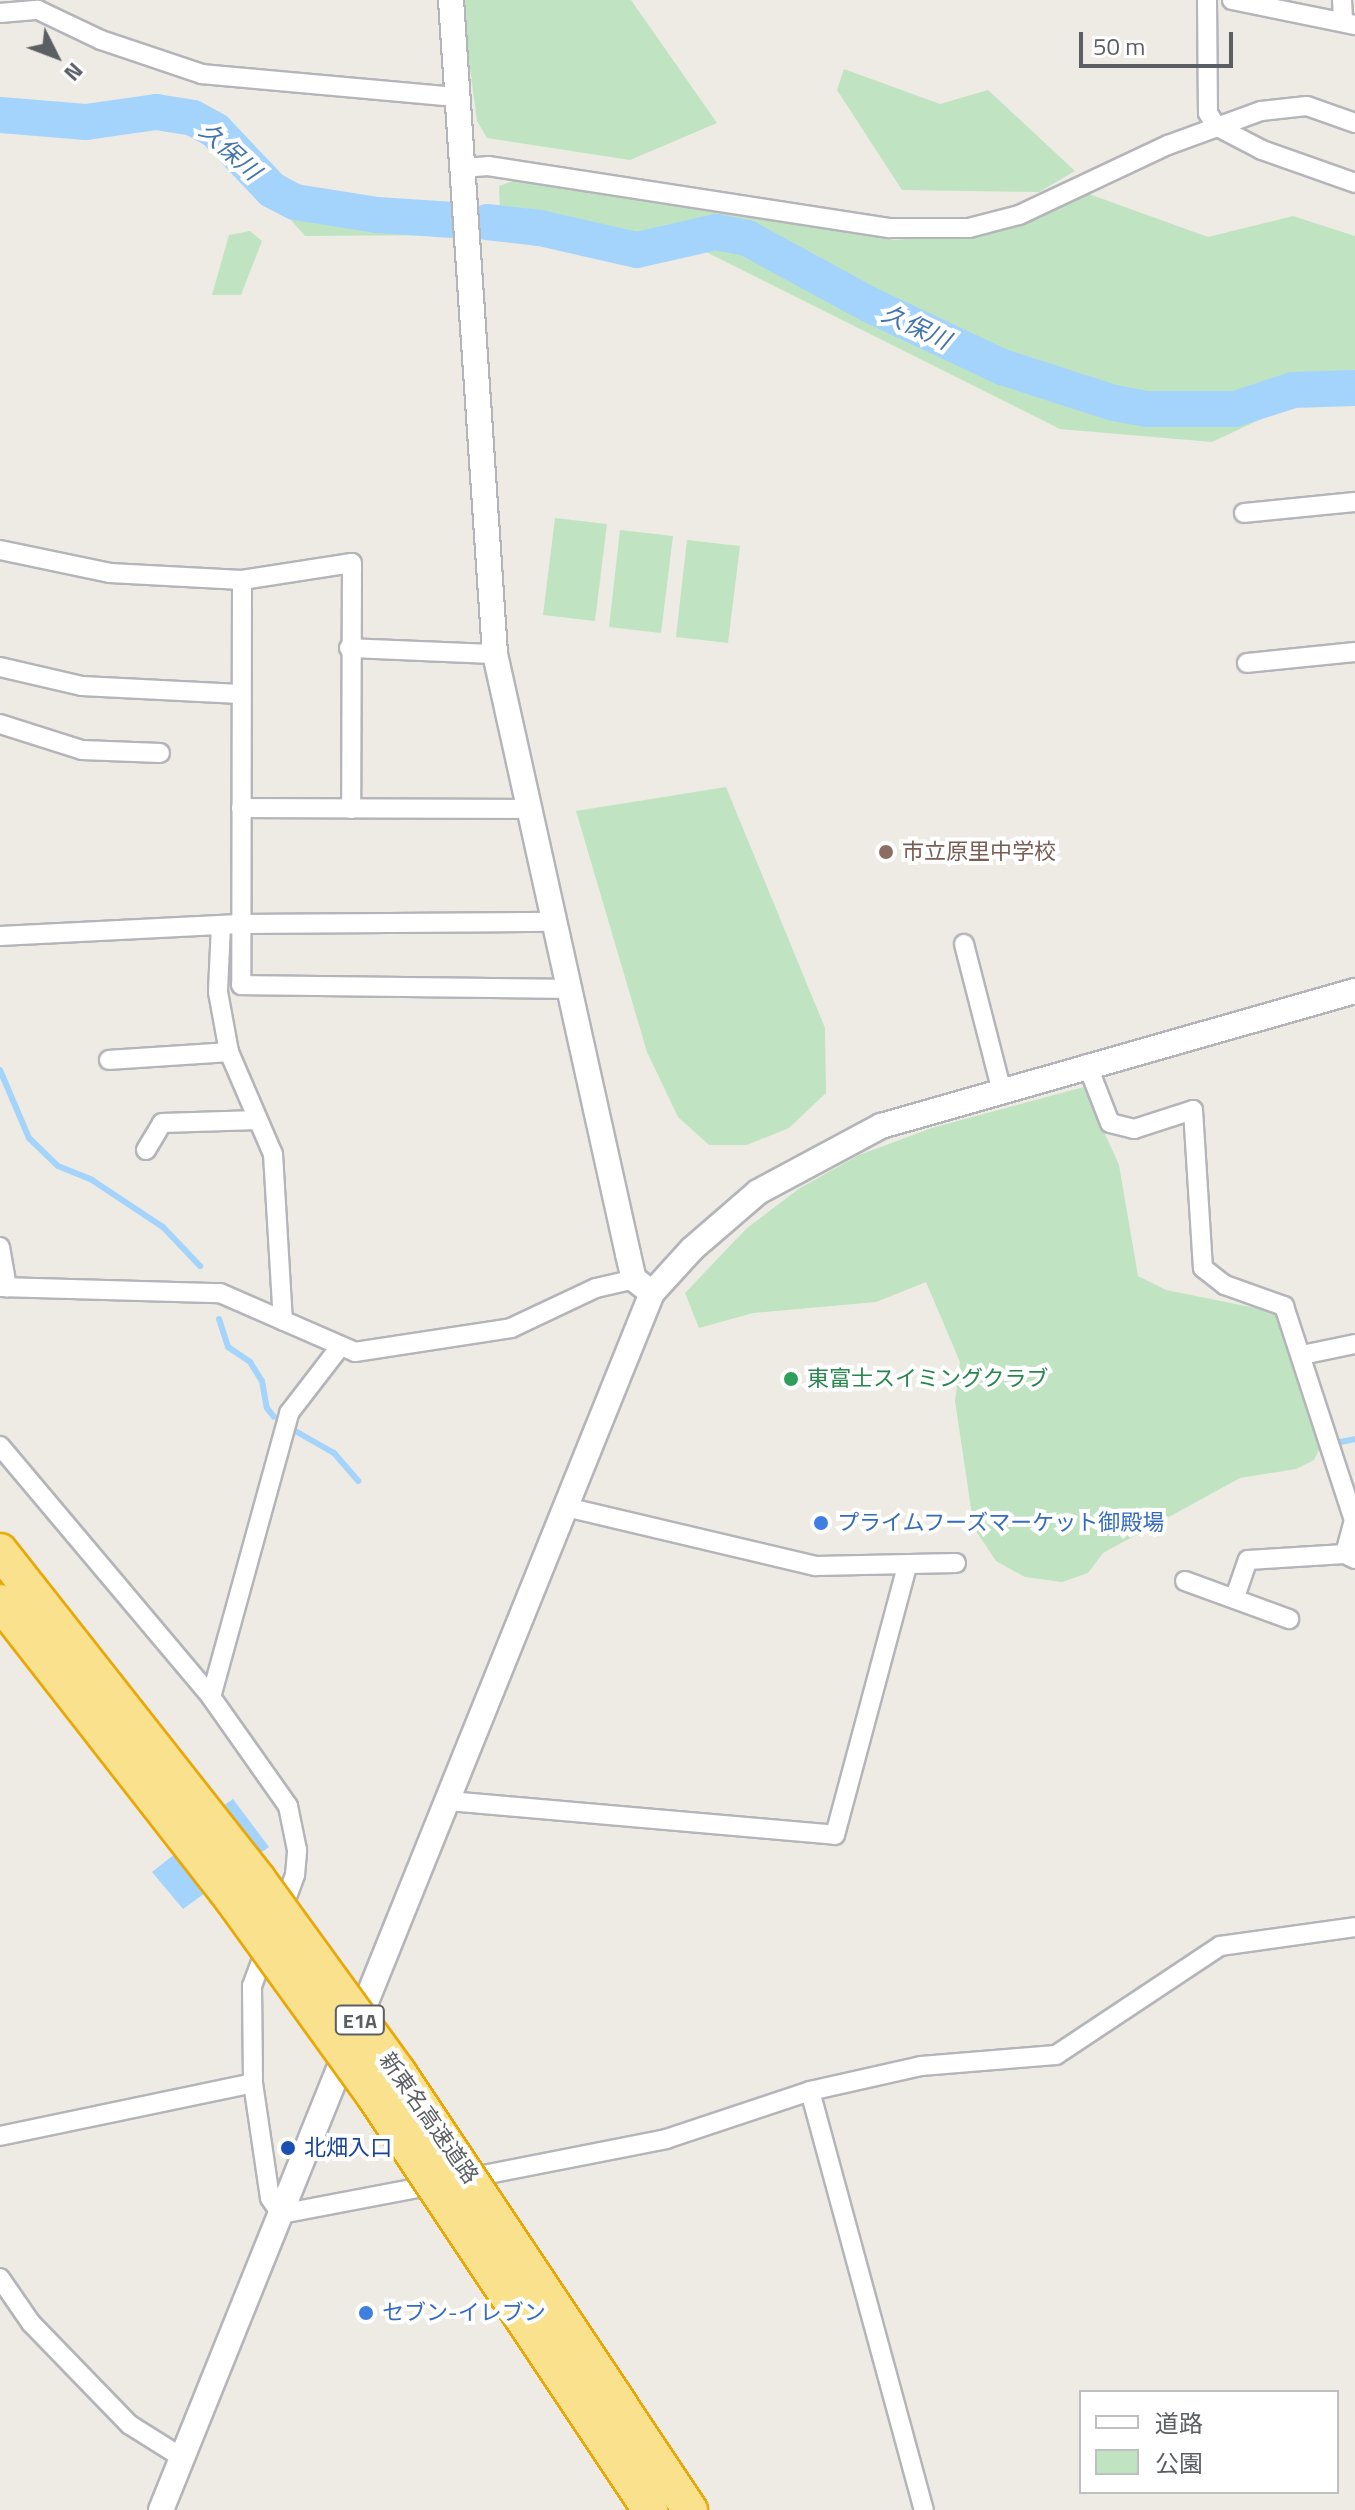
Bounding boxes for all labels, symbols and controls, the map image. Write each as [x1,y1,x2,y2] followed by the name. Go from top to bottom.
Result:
[16,16,96,96] north arrow
[1083,16,1237,66] scale bar
[1093,28,1145,64] text: 50 m
[56,55,92,89] text: N
[194,116,266,186] water label: 久保川
[877,299,955,355] water label: 久保川
[902,839,1056,865] place label: 市立原里中学校
[877,843,895,861] marker: 市立原里中学校
[807,1366,1049,1392] place label: 東富士スイミングクラブ
[782,1370,800,1388] marker: 東富士スイミングクラブ
[837,1510,1167,1536] place label: プライムフーズマーケット御殿場
[812,1514,830,1532] marker: プライムフーズマーケット御殿場
[334,2004,386,2036] road number: E1A
[374,2047,484,2189] street label: 新東名高速道路
[304,2135,392,2161] place label: 北畑入口
[279,2139,297,2157] marker: 北畑入口
[382,2300,546,2326] place label: セブン-イレブン
[357,2304,375,2322] marker: セブン-イレブン
[1079,2390,1339,2494] legend
[1155,2405,1203,2441] text: 道路
[1155,2445,1203,2481] text: 公園

